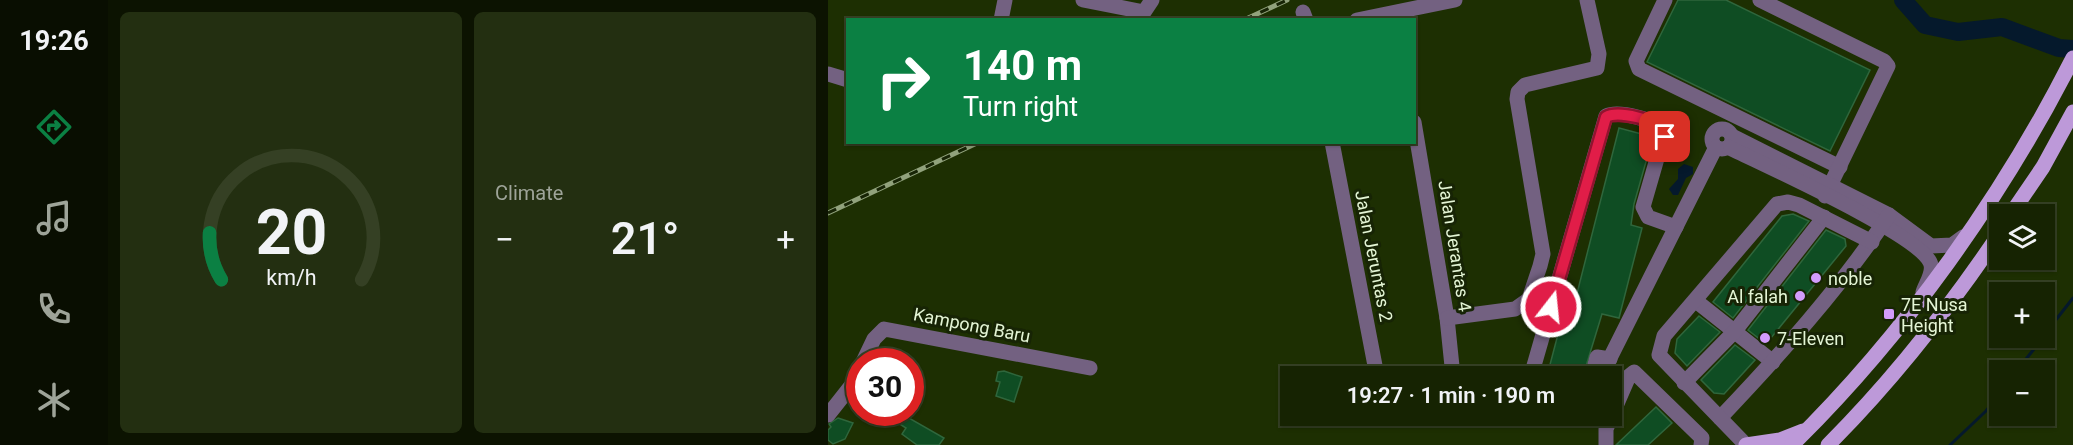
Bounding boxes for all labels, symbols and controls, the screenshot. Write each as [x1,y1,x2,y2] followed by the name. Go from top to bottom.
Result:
[19,25,89,57] text: 19:26
[963,41,1082,90] text: 140 m
[864,42,942,120] icon: right
[963,91,1078,123] text: Turn right
[33,106,75,148] icon: directions
[1639,111,1690,162] pin
[1648,120,1681,153] icon: arrive
[1434,179,1476,313] street label: Jalan Jerantas 4
[495,181,563,205] text: Climate
[1351,189,1397,323] street label: Jalan Jeruntas 2
[255,196,327,269] text: 20
[33,197,75,239] icon: music
[1989,204,2055,426] map controls
[1989,204,2055,270] button: layers
[611,212,679,265] text: 21°
[495,220,514,259] text: −
[776,220,795,259] text: +
[266,265,316,290] text: km/h
[1828,268,1872,289] place label: noble
[1809,271,1823,285] marker: noble
[1519,275,1583,339] position arrow
[1989,282,2055,348] button: +
[1727,286,1788,307] place label: Al falah
[33,288,75,330] icon: phone
[1793,289,1807,303] marker: Al falah
[1901,294,1968,336] place label: 7E Nusa Height
[912,303,1032,347] street label: Kampong Baru
[1882,307,1896,321] marker: 7E Nusa Height
[1777,328,1844,349] place label: 7-Eleven
[1758,331,1772,345] marker: 7-Eleven
[846,348,924,426] speed limit sign: 30
[1989,360,2055,426] button: −
[33,379,75,421] icon: climate
[1347,383,1555,408] text: 19:27 · 1 min · 190 m

